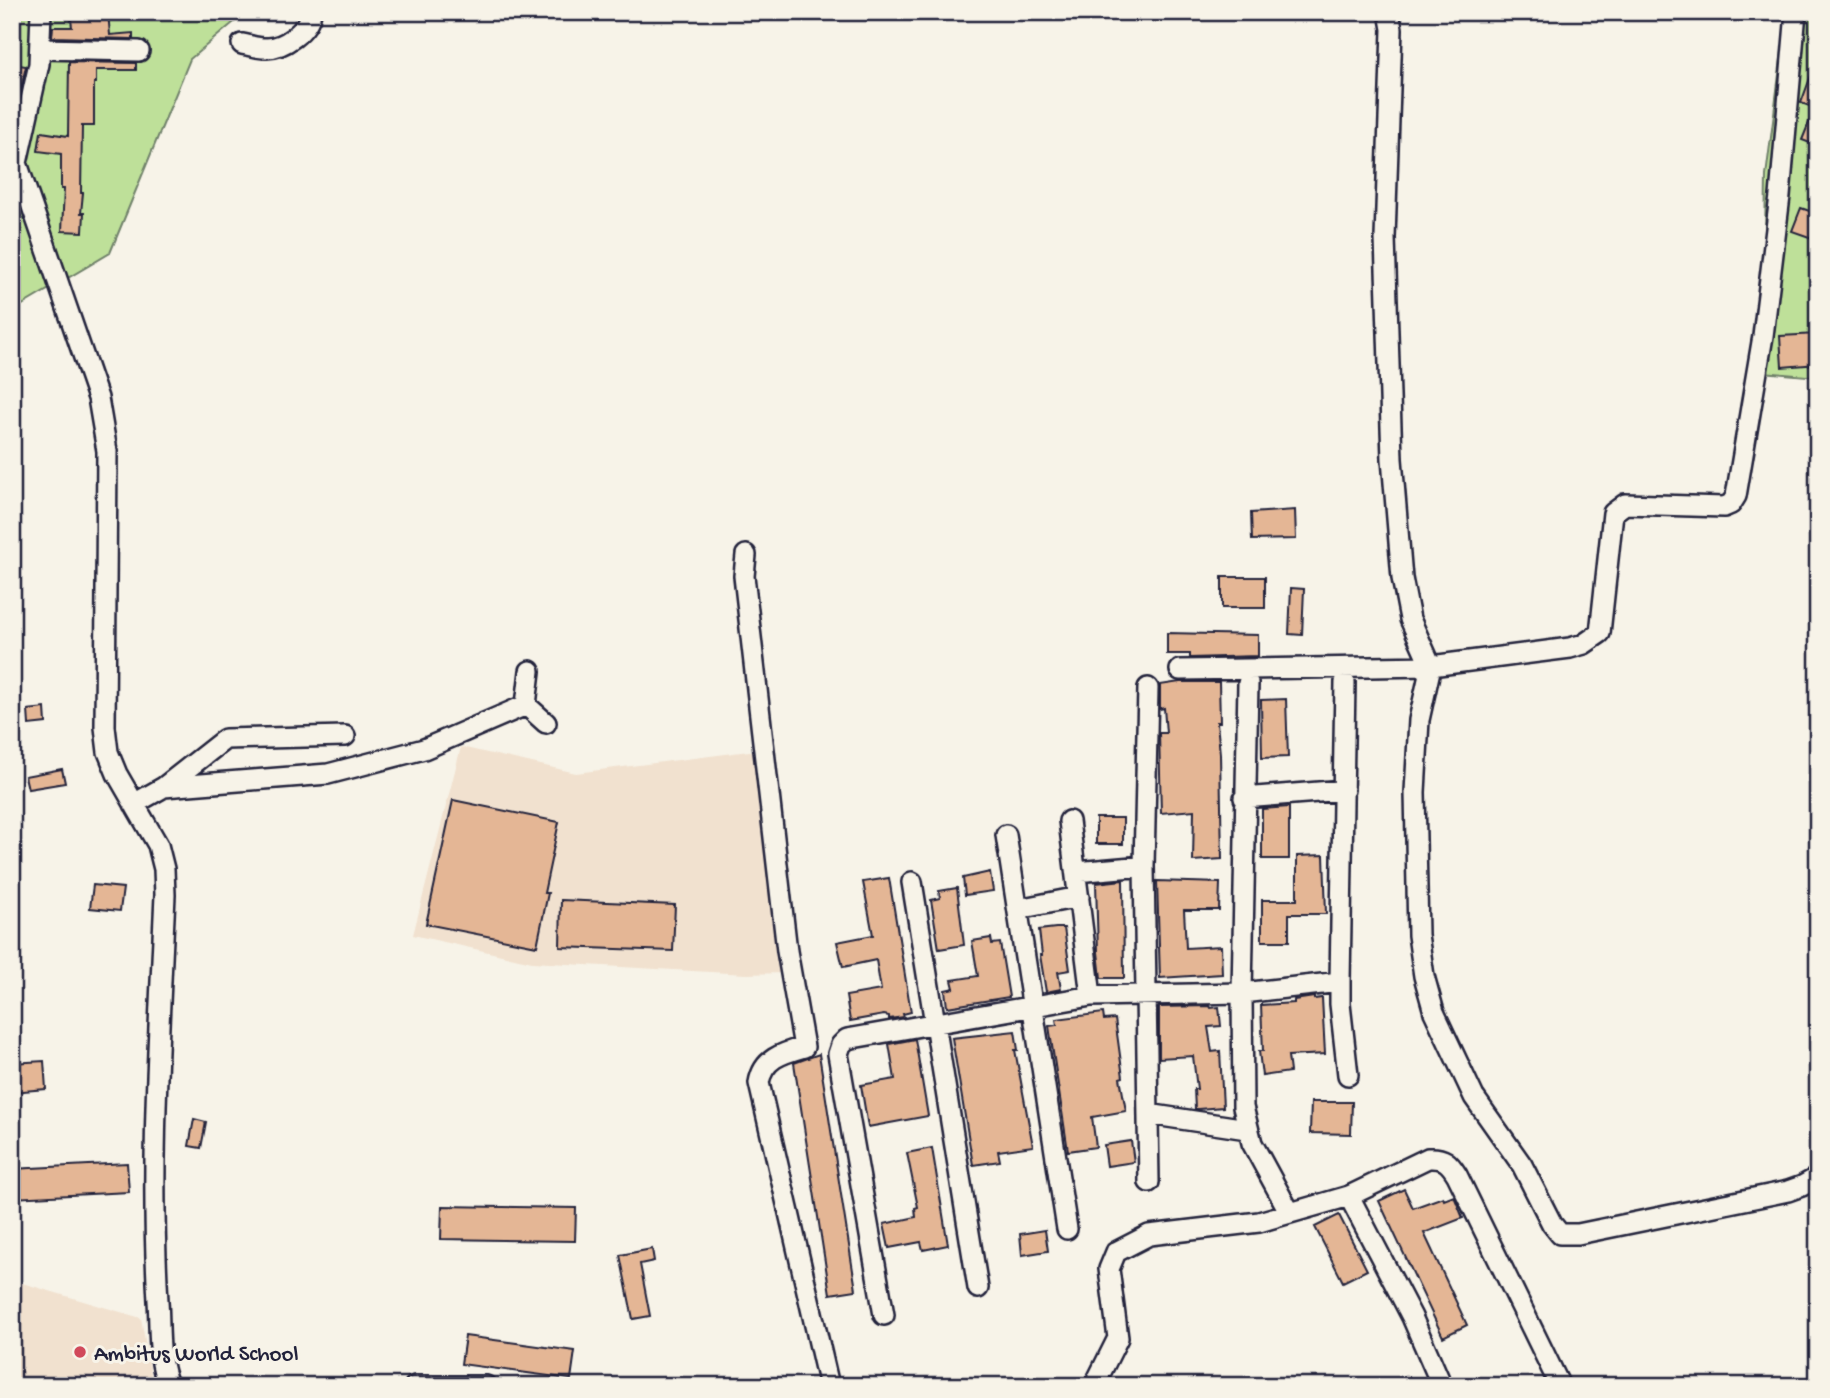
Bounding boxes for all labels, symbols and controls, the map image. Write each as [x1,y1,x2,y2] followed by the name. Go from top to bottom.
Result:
[94,1342,299,1369] place label: Ambitus World School
[72,1344,88,1360] marker: Ambitus World School

